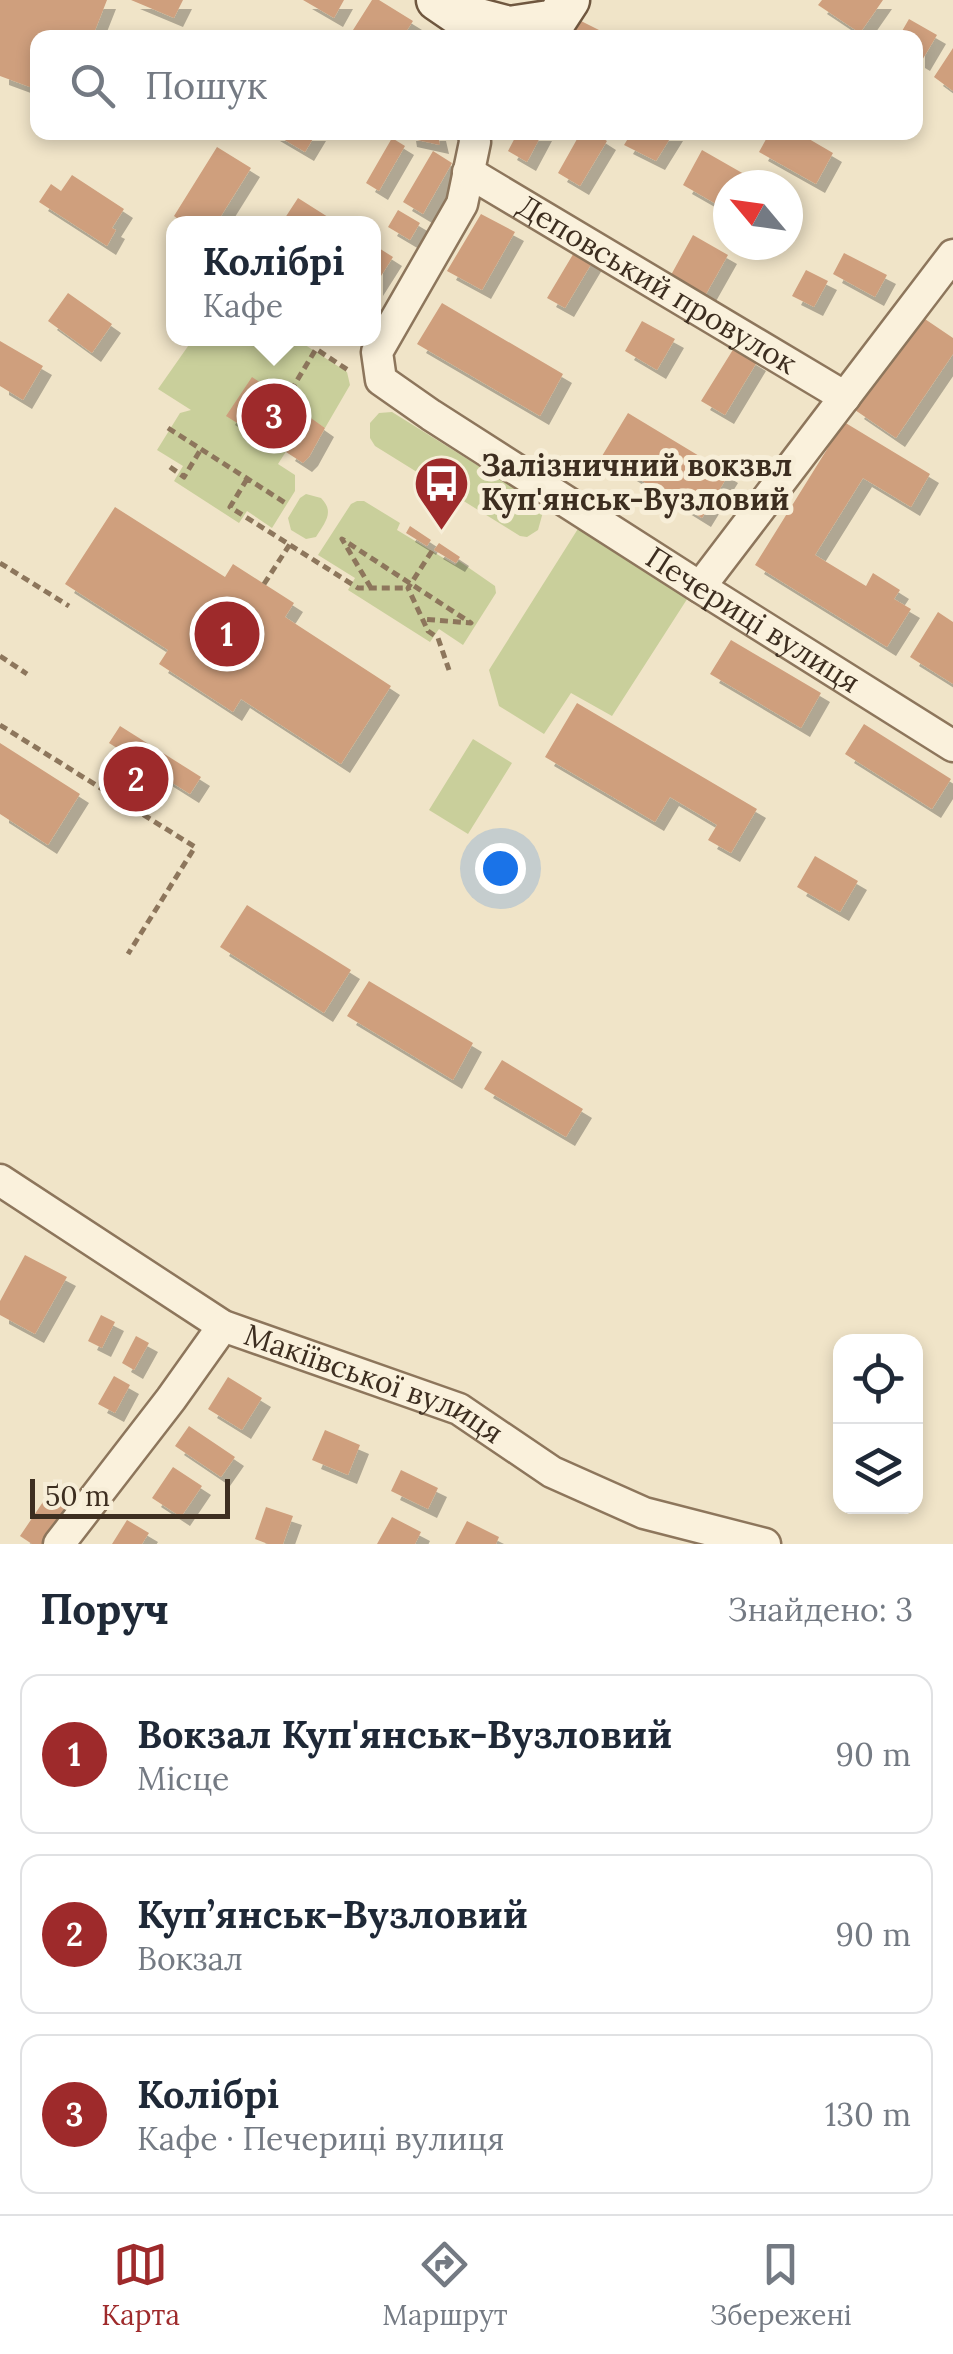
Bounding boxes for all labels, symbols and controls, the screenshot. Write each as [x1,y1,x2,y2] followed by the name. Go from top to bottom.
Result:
[30,30,923,140] search box
[65,58,120,113] icon: search
[145,61,267,109] text: Пошук
[713,170,803,260] north arrow
[511,186,804,382] street label: Деповський провулок
[166,216,381,346] popup
[202,237,345,285] text: Колібрі
[202,285,283,326] text: Кафе
[242,378,306,454] pin: 3
[481,446,792,519] place label: Залізничний вокзвл Куп'янськ-Вузловий
[412,453,472,532] bus stop icon: Залізничний вокзвл Куп'янськ-Вузловий
[639,538,867,701] street label: Печериці вулиця
[194,596,260,672] pin: 1
[104,742,168,816] pin: 2
[475,843,526,894] your location
[239,1315,511,1451] street label: Макіївської вулиця
[833,1334,923,1514] map controls
[833,1334,923,1424] button: locate
[833,1424,923,1514] button: layers
[30,1474,230,1518] scale bar
[45,1478,110,1514] text: 50 m
[40,1582,169,1636] text: Поруч
[728,1589,913,1630] text: Знайдено: 3
[137,1710,672,1758] text: Вокзал Куп'янськ-Вузловий
[68,1734,81,1775] text: 1
[836,1734,911,1775] text: 90 m
[137,1758,229,1799] text: Місце
[137,1890,528,1938] text: Куп’янськ-Вузловий
[66,1914,83,1955] text: 2
[836,1914,911,1955] text: 90 m
[137,1938,243,1979] text: Вокзал
[137,2070,279,2118] text: Колібрі
[66,2094,83,2135] text: 3
[825,2094,911,2135] text: 130 m
[137,2118,504,2159] text: Кафе · Печериці вулиця
[101,2237,180,2333] tab: Карта
[382,2237,508,2333] tab: Маршрут
[710,2237,852,2333] tab: Збережені

